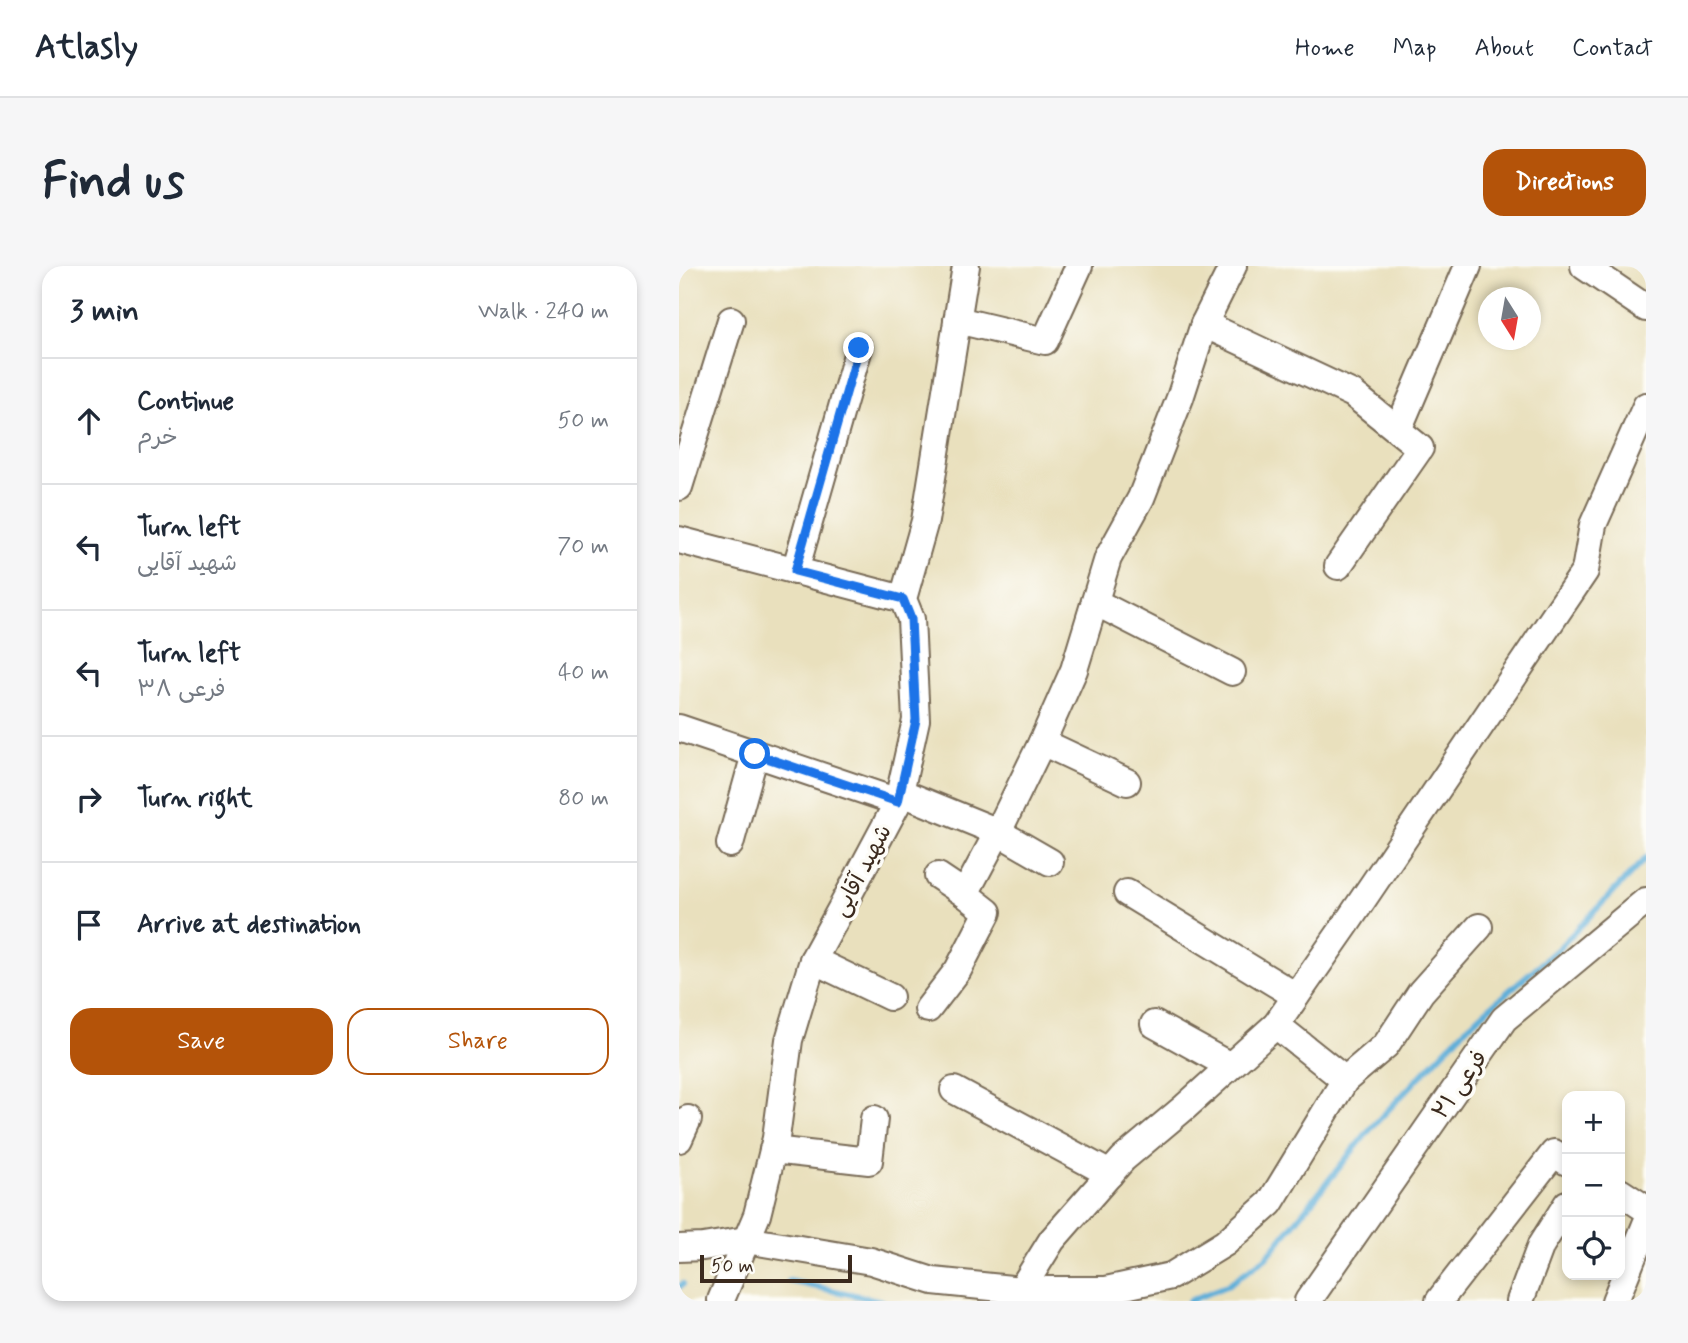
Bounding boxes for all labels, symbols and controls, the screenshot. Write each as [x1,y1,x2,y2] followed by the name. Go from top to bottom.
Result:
[35,26,138,70] text: Atlasly
[1295,33,1355,64] text: Home
[1393,33,1437,64] text: Map
[1475,33,1534,64] text: About
[1572,33,1653,64] text: Contact
[1483,149,1646,216] button: Directions
[42,150,185,215] text: Find us
[1478,287,1541,350] north arrow
[70,292,139,331] text: 3 min
[478,297,609,327] text: Walk · 240 m
[843,332,874,363] route end
[137,385,234,419] text: Continue
[70,402,108,440] icon: ahead
[558,406,609,436] text: 50 m
[137,423,178,453] text: خرم
[137,511,241,545] text: Turn left
[70,528,108,566] icon: left
[557,532,609,562] text: 70 m
[137,549,237,579] text: شهید آقایی
[137,637,241,671] text: Turn left
[70,654,108,692] icon: left
[558,658,609,688] text: 40 m
[137,675,226,705] text: فرعی ۳۸
[739,738,770,769] route start
[70,780,108,818] icon: right
[137,782,253,816] text: Turn right
[558,784,609,814] text: 80 m
[826,820,899,922] street label: شهید آقایی
[70,906,108,944] icon: arrive
[137,908,361,942] text: Arrive at destination
[70,1008,333,1075] button: Save
[347,1008,609,1075] button: Share
[1426,1045,1495,1126] street label: فرعی ۲۱
[1562,1091,1625,1280] map controls
[1562,1091,1625,1154] button: +
[1562,1154,1625,1217] button: −
[1562,1217,1625,1280] button: locate
[700,1252,852,1284] scale bar
[711,1254,754,1279] text: 50 m

